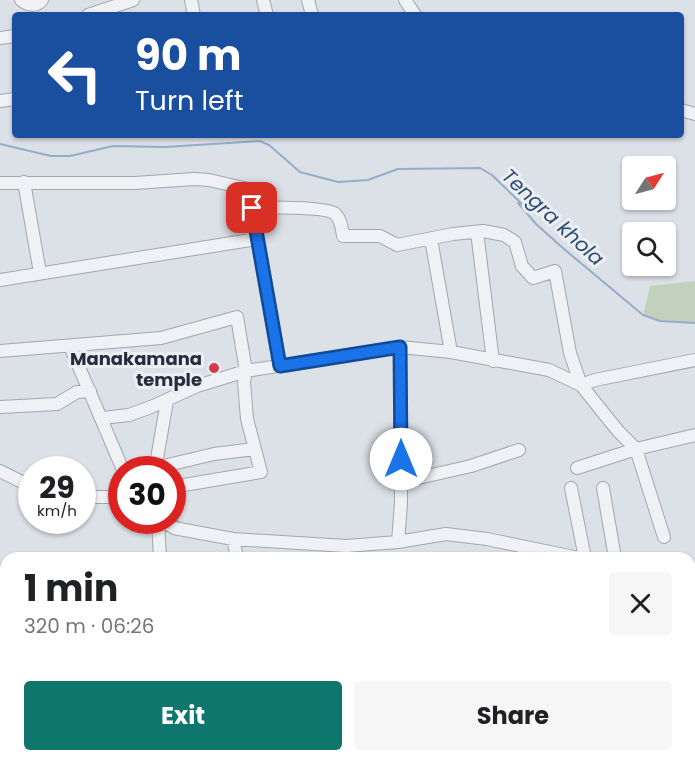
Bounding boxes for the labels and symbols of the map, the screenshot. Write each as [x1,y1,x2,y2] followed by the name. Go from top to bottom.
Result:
[622,156,676,210] north arrow
[496,162,610,272] water label: Tengra khola
[226,182,277,233] pin
[70,346,202,392] place label: Manakamana temple
[207,361,221,375] marker: Manakamana temple
[369,427,433,491] position arrow
[108,456,186,534] speed limit sign: 30

